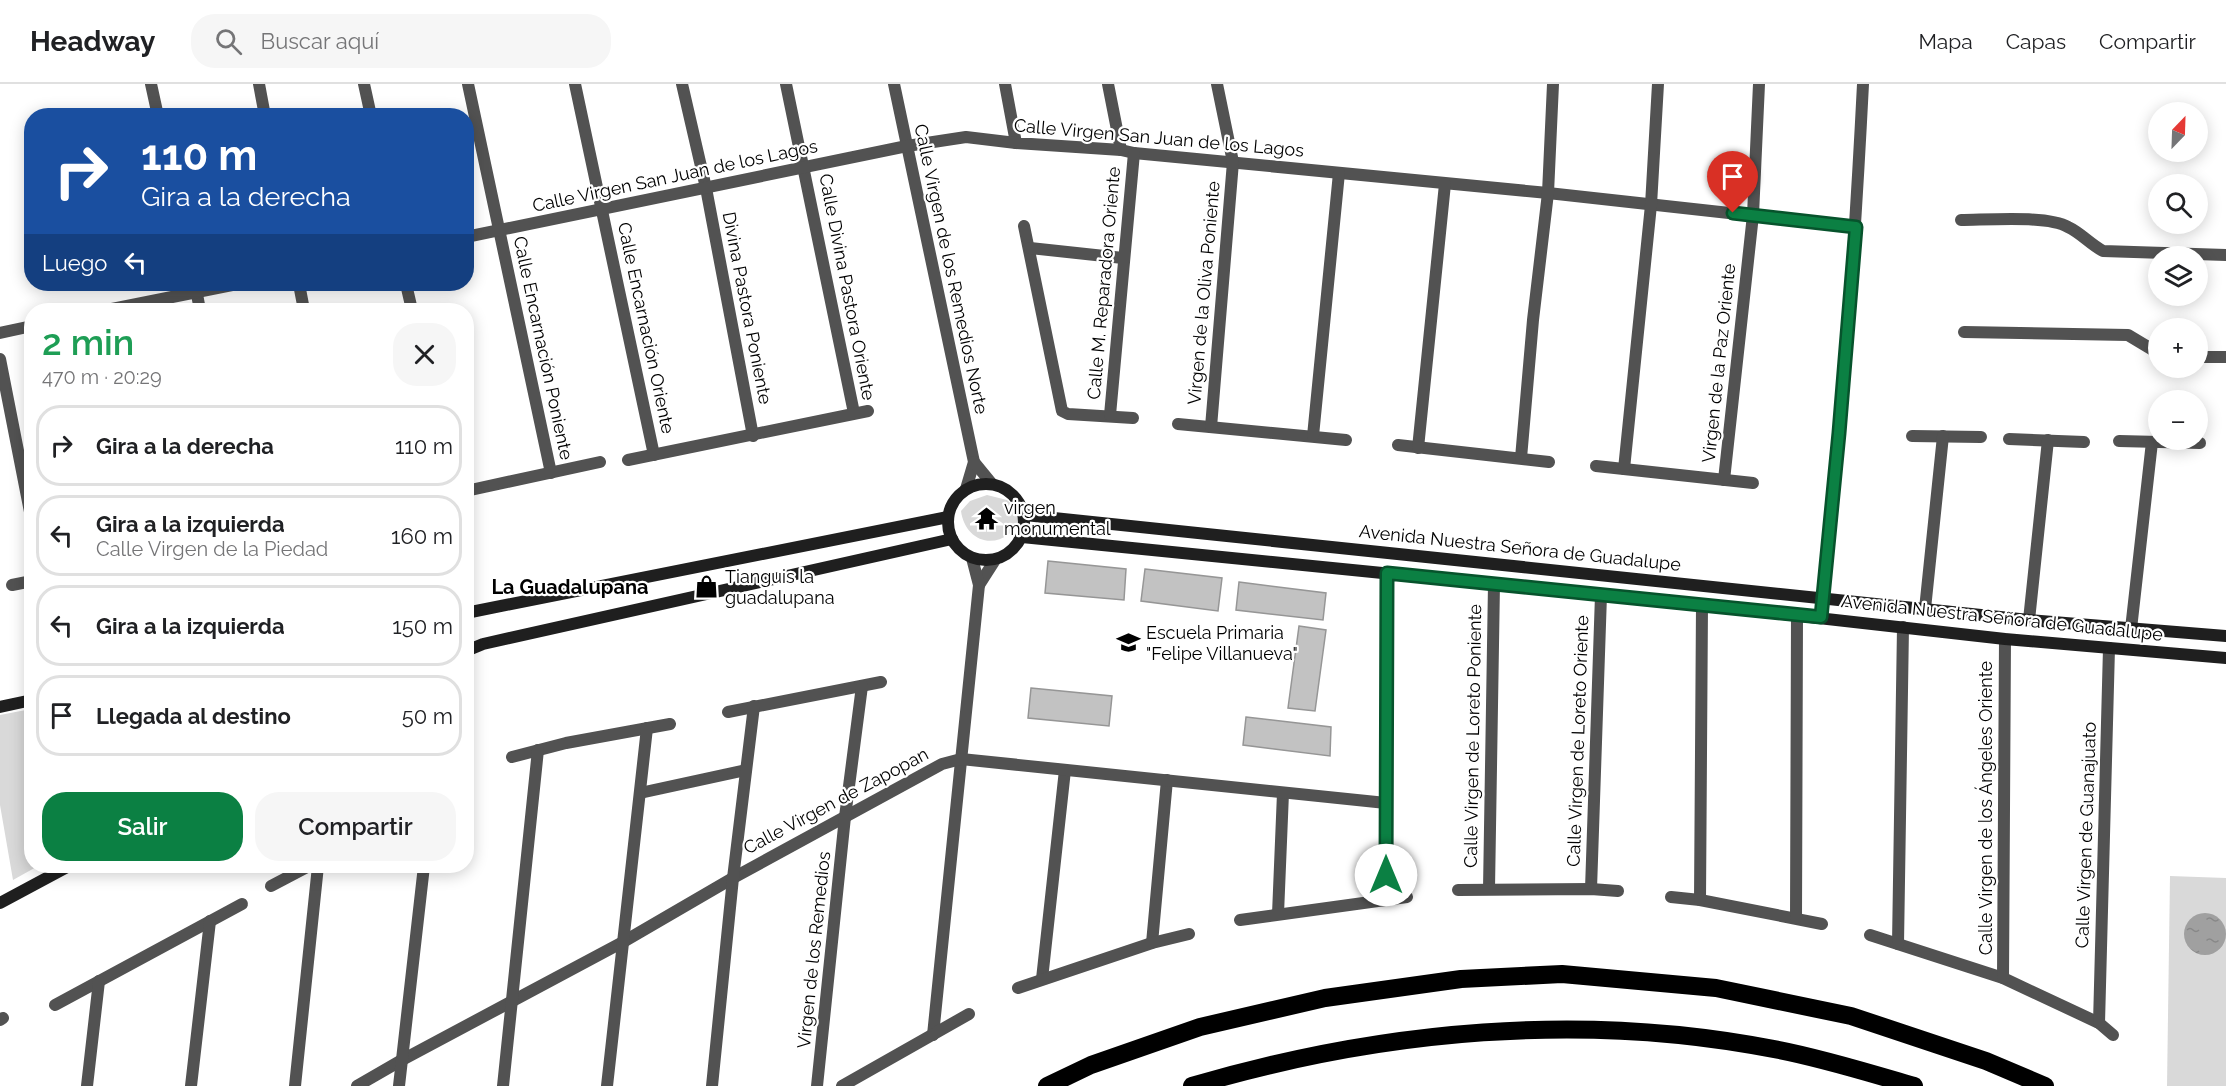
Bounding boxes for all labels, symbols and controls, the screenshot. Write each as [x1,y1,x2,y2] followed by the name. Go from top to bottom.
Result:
[191,14,611,68] search box
[30,25,155,58] text: Headway
[212,25,245,58] icon: search
[260,28,379,54] text: Buscar aquí
[1918,29,1973,54] text: Mapa
[2006,29,2066,54] text: Capas
[2099,29,2196,54] text: Compartir
[2148,102,2208,162] north arrow
[2148,102,2208,450] map controls
[1013,114,1305,161] street label: Calle Virgen San Juan de los Lagos
[910,122,993,416] street label: Calle Virgen de los Remedios Norte
[141,131,257,180] text: 110 m
[42,132,120,210] icon: right
[530,135,820,216] street label: Calle Virgen San Juan de los Lagos
[1707,151,1758,213] pin
[1716,160,1749,193] icon: arrive
[1083,165,1124,400] street label: Calle M. Reparadora Oriente
[815,172,880,402] street label: Calle Divina Pastora Oriente
[2148,174,2208,234] button: search
[1183,180,1224,406] street label: Virgen de la Oliva Poniente
[141,181,351,212] text: Gira a la derecha
[719,210,777,406] street label: Divina Pastora Poniente
[614,220,679,436] street label: Calle Encarnación Oriente
[510,234,578,462] street label: Calle Encarnación Poniente
[119,246,152,279] icon: left
[2148,246,2208,306] button: layers
[42,250,107,276] text: Luego
[1698,262,1739,464] street label: Virgen de la Paz Oriente
[2148,318,2208,378] button: +
[42,321,134,363] text: 2 min
[393,323,456,386] button: close
[42,365,162,389] text: 470 m · 20:29
[2148,390,2208,450] button: −
[45,429,78,462] icon: right
[96,433,274,459] text: Gira a la derecha
[395,433,453,459] text: 110 m
[1004,497,1111,539] place label: virgen monumental
[973,505,999,531] temple icon: virgen monumental
[96,511,285,537] text: Gira a la izquierda
[45,519,78,552] icon: left
[1358,520,1682,575] street label: Avenida Nuestra Señora de Guadalupe
[391,523,453,549] text: 160 m
[96,537,328,561] text: Calle Virgen de la Piedad
[725,566,834,608] place label: Tianguis la guadalupana
[694,574,720,600] shop icon: Tianguis la guadalupana
[491,575,649,599] district label: La Guadalupana
[1840,590,2164,645] street label: Avenida Nuestra Señora de Guadalupe
[1460,603,1485,868] street label: Calle Virgen de Loreto Poniente
[45,609,78,642] icon: left
[96,613,285,639] text: Gira a la izquierda
[392,613,453,639] text: 150 m
[1563,614,1592,867] street label: Calle Virgen de Loreto Oriente
[1146,622,1298,664] place label: Escuela Primaria "Felipe Villanueva"
[1115,630,1141,656] school or university icon: Escuela Primaria "Felipe Villanueva"
[1974,660,1996,955] street label: Calle Virgen de los Ángeles Oriente
[45,699,78,732] icon: arrive
[96,703,291,729] text: Llegada al destino
[402,703,453,729] text: 50 m
[2071,721,2100,949] street label: Calle Virgen de Guanajuato
[740,743,932,858] street label: Calle Virgen de Zapopan
[42,792,243,861] button: Salir
[255,792,456,861] button: Compartir
[1354,843,1418,907] position arrow
[793,850,834,1049] street label: Virgen de los Remedios

